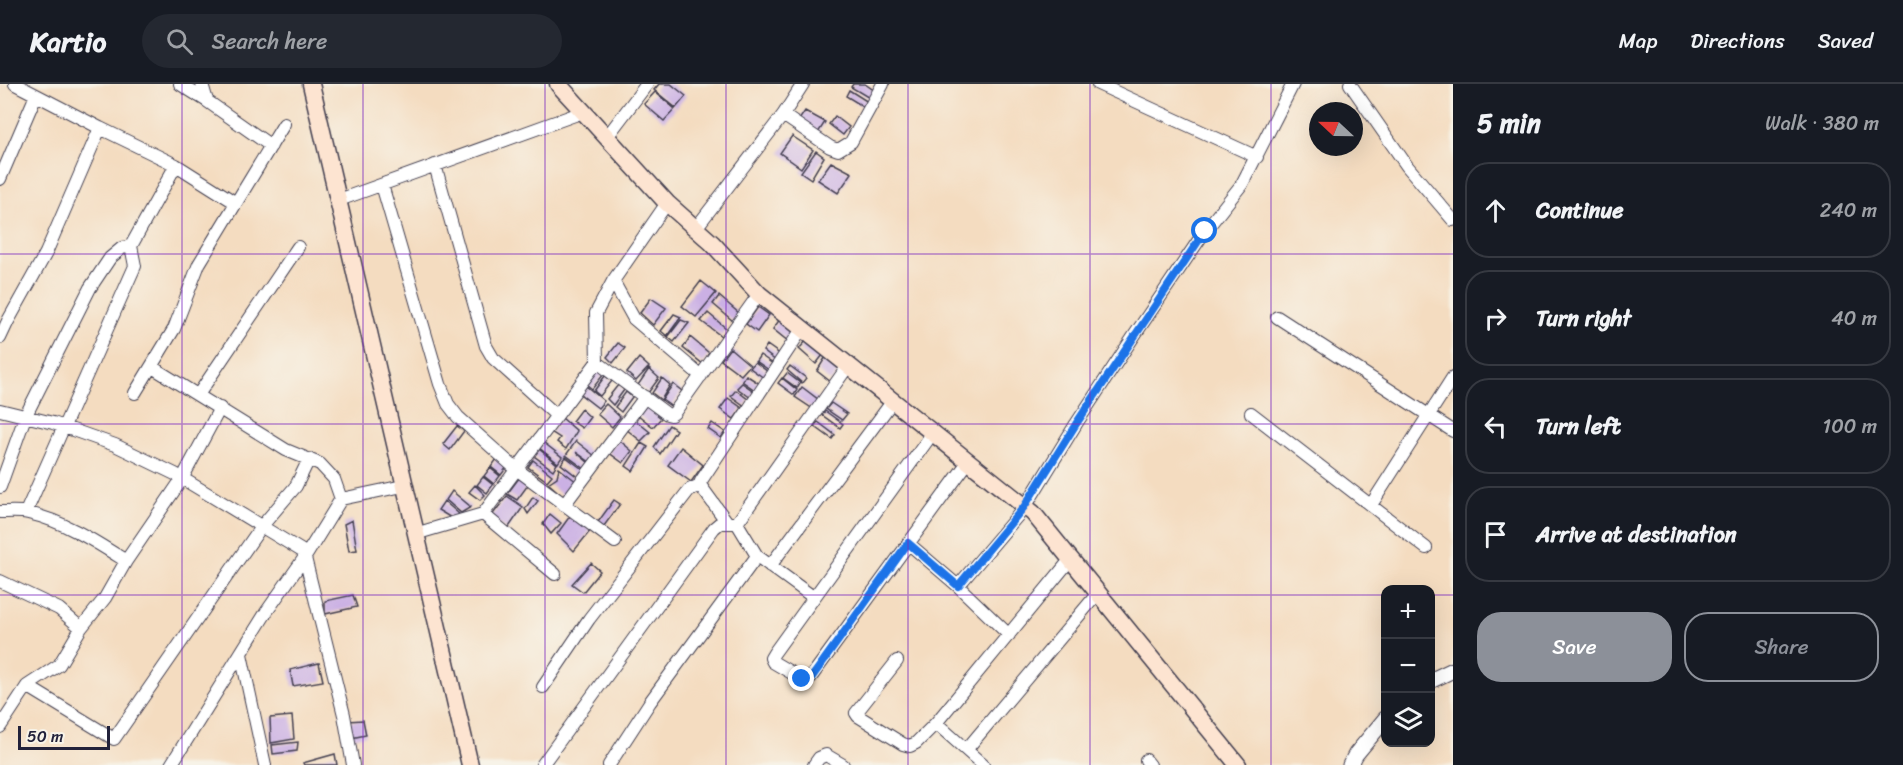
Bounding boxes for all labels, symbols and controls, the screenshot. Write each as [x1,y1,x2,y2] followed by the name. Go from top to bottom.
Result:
[142,14,562,68] search box
[30,17,106,66] text: Kartio
[211,22,327,61] text: Search here
[1619,22,1657,60] text: Map
[1690,22,1785,60] text: Directions
[1818,22,1873,60] text: Saved
[163,25,196,58] icon: search
[1477,100,1541,146] text: 5 min
[1309,102,1363,156] north arrow
[1765,106,1879,141] text: Walk · 380 m
[1536,191,1624,230] text: Continue
[1820,193,1877,228] text: 240 m
[1479,194,1512,227] icon: ahead
[1191,217,1217,243] route start
[1536,299,1631,338] text: Turn right
[1831,301,1877,336] text: 40 m
[1479,302,1512,335] icon: right
[1536,407,1621,446] text: Turn left
[1823,409,1877,444] text: 100 m
[1479,410,1512,443] icon: left
[1536,515,1737,554] text: Arrive at destination
[1479,518,1512,551] icon: arrive
[1381,585,1435,747] map controls
[1381,585,1435,639] button: +
[1477,612,1672,682] button: Save
[1684,612,1879,682] button: Share
[1381,639,1435,693] button: −
[788,665,814,691] route end
[1381,693,1435,747] button: layers
[27,722,63,751] text: 50 m
[18,723,110,750] scale bar

